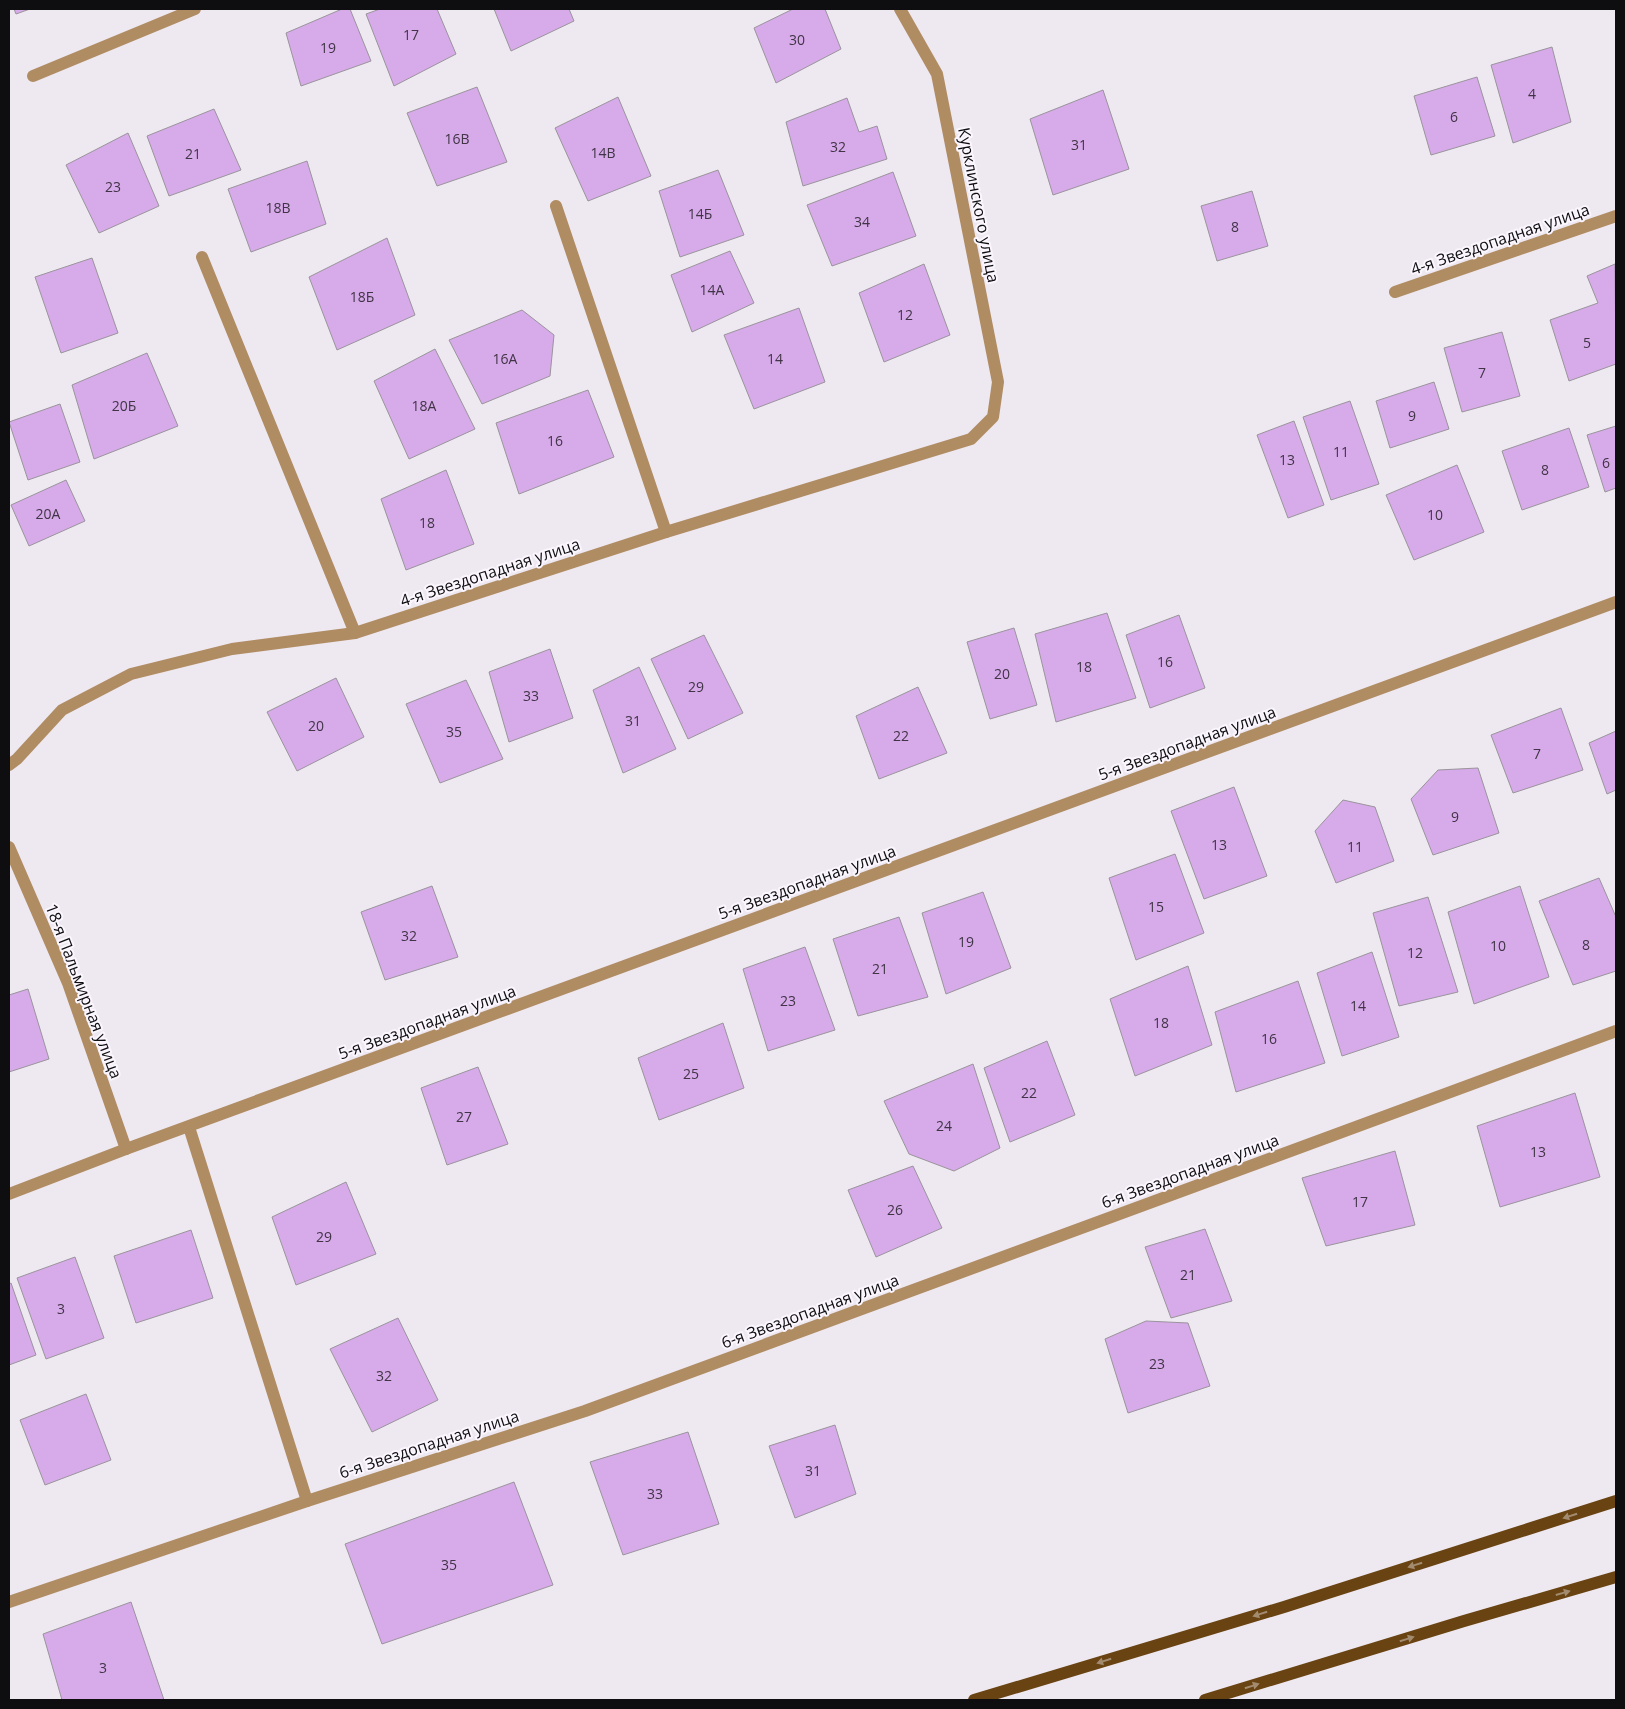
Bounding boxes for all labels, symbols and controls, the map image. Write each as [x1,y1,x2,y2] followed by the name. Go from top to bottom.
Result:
[403,25,419,44] house number: 17
[789,30,805,49] house number: 30
[320,38,336,57] house number: 19
[1528,84,1536,103] house number: 4
[1450,107,1458,126] house number: 6
[953,125,1005,285] street label: Курклинского улица
[444,129,470,148] house number: 16В
[1071,135,1087,154] house number: 31
[830,137,846,156] house number: 32
[590,143,616,162] house number: 14В
[185,144,201,163] house number: 21
[105,177,121,196] house number: 23
[265,198,291,217] house number: 18В
[1408,198,1592,280] street label: 4-я Звездопадная улица
[688,204,712,223] house number: 14Б
[854,212,870,231] house number: 34
[1231,217,1239,236] house number: 8
[700,280,725,299] house number: 14А
[350,287,374,306] house number: 18Б
[897,305,913,324] house number: 12
[1583,333,1591,352] house number: 5
[493,349,518,368] house number: 16А
[767,349,783,368] house number: 14
[1478,363,1486,382] house number: 7
[112,396,136,415] house number: 20Б
[412,396,437,415] house number: 18А
[1408,406,1416,425] house number: 9
[547,431,563,450] house number: 16
[1333,442,1349,461] house number: 11
[1279,450,1295,469] house number: 13
[1602,453,1610,472] house number: 6
[1541,460,1549,479] house number: 8
[36,504,61,523] house number: 20А
[1427,505,1443,524] house number: 10
[419,513,435,532] house number: 18
[397,533,583,611] street label: 4-я Звездопадная улица
[1157,652,1173,671] house number: 16
[1076,657,1092,676] house number: 18
[994,664,1010,683] house number: 20
[688,677,704,696] house number: 29
[523,686,539,705] house number: 33
[1095,701,1279,785] street label: 5-я Звездопадная улица
[625,711,641,730] house number: 31
[308,716,324,735] house number: 20
[446,722,462,741] house number: 35
[893,726,909,745] house number: 22
[1533,744,1541,763] house number: 7
[1451,807,1459,826] house number: 9
[1211,835,1227,854] house number: 13
[1347,837,1363,856] house number: 11
[715,840,899,924] street label: 5-я Звездопадная улица
[1148,897,1164,916] house number: 15
[40,900,128,1082] street label: 18-я Пальмирная улица
[401,926,417,945] house number: 32
[958,932,974,951] house number: 19
[1582,935,1590,954] house number: 8
[1490,936,1506,955] house number: 10
[1407,943,1423,962] house number: 12
[872,959,888,978] house number: 21
[335,980,519,1064] street label: 5-я Звездопадная улица
[780,991,796,1010] house number: 23
[1350,996,1366,1015] house number: 14
[1153,1013,1169,1032] house number: 18
[1261,1029,1277,1048] house number: 16
[683,1064,699,1083] house number: 25
[1021,1083,1037,1102] house number: 22
[456,1107,472,1126] house number: 27
[936,1116,952,1135] house number: 24
[1098,1129,1282,1213] street label: 6-я Звездопадная улица
[1530,1142,1546,1161] house number: 13
[1352,1192,1368,1211] house number: 17
[887,1200,903,1219] house number: 26
[316,1227,332,1246] house number: 29
[1180,1265,1196,1284] house number: 21
[718,1269,902,1353] street label: 6-я Звездопадная улица
[57,1299,65,1318] house number: 3
[1149,1354,1165,1373] house number: 23
[376,1366,392,1385] house number: 32
[336,1405,522,1483] street label: 6-я Звездопадная улица
[805,1461,821,1480] house number: 31
[647,1484,663,1503] house number: 33
[1562,1512,1577,1520] one-way arrow
[441,1555,457,1574] house number: 35
[1407,1561,1422,1569] one-way arrow
[1555,1588,1570,1596] one-way arrow
[1252,1610,1267,1618] one-way arrow
[1400,1634,1415,1642] one-way arrow
[1097,1657,1112,1665] one-way arrow
[99,1658,107,1677] house number: 3
[1244,1682,1259,1690] one-way arrow

